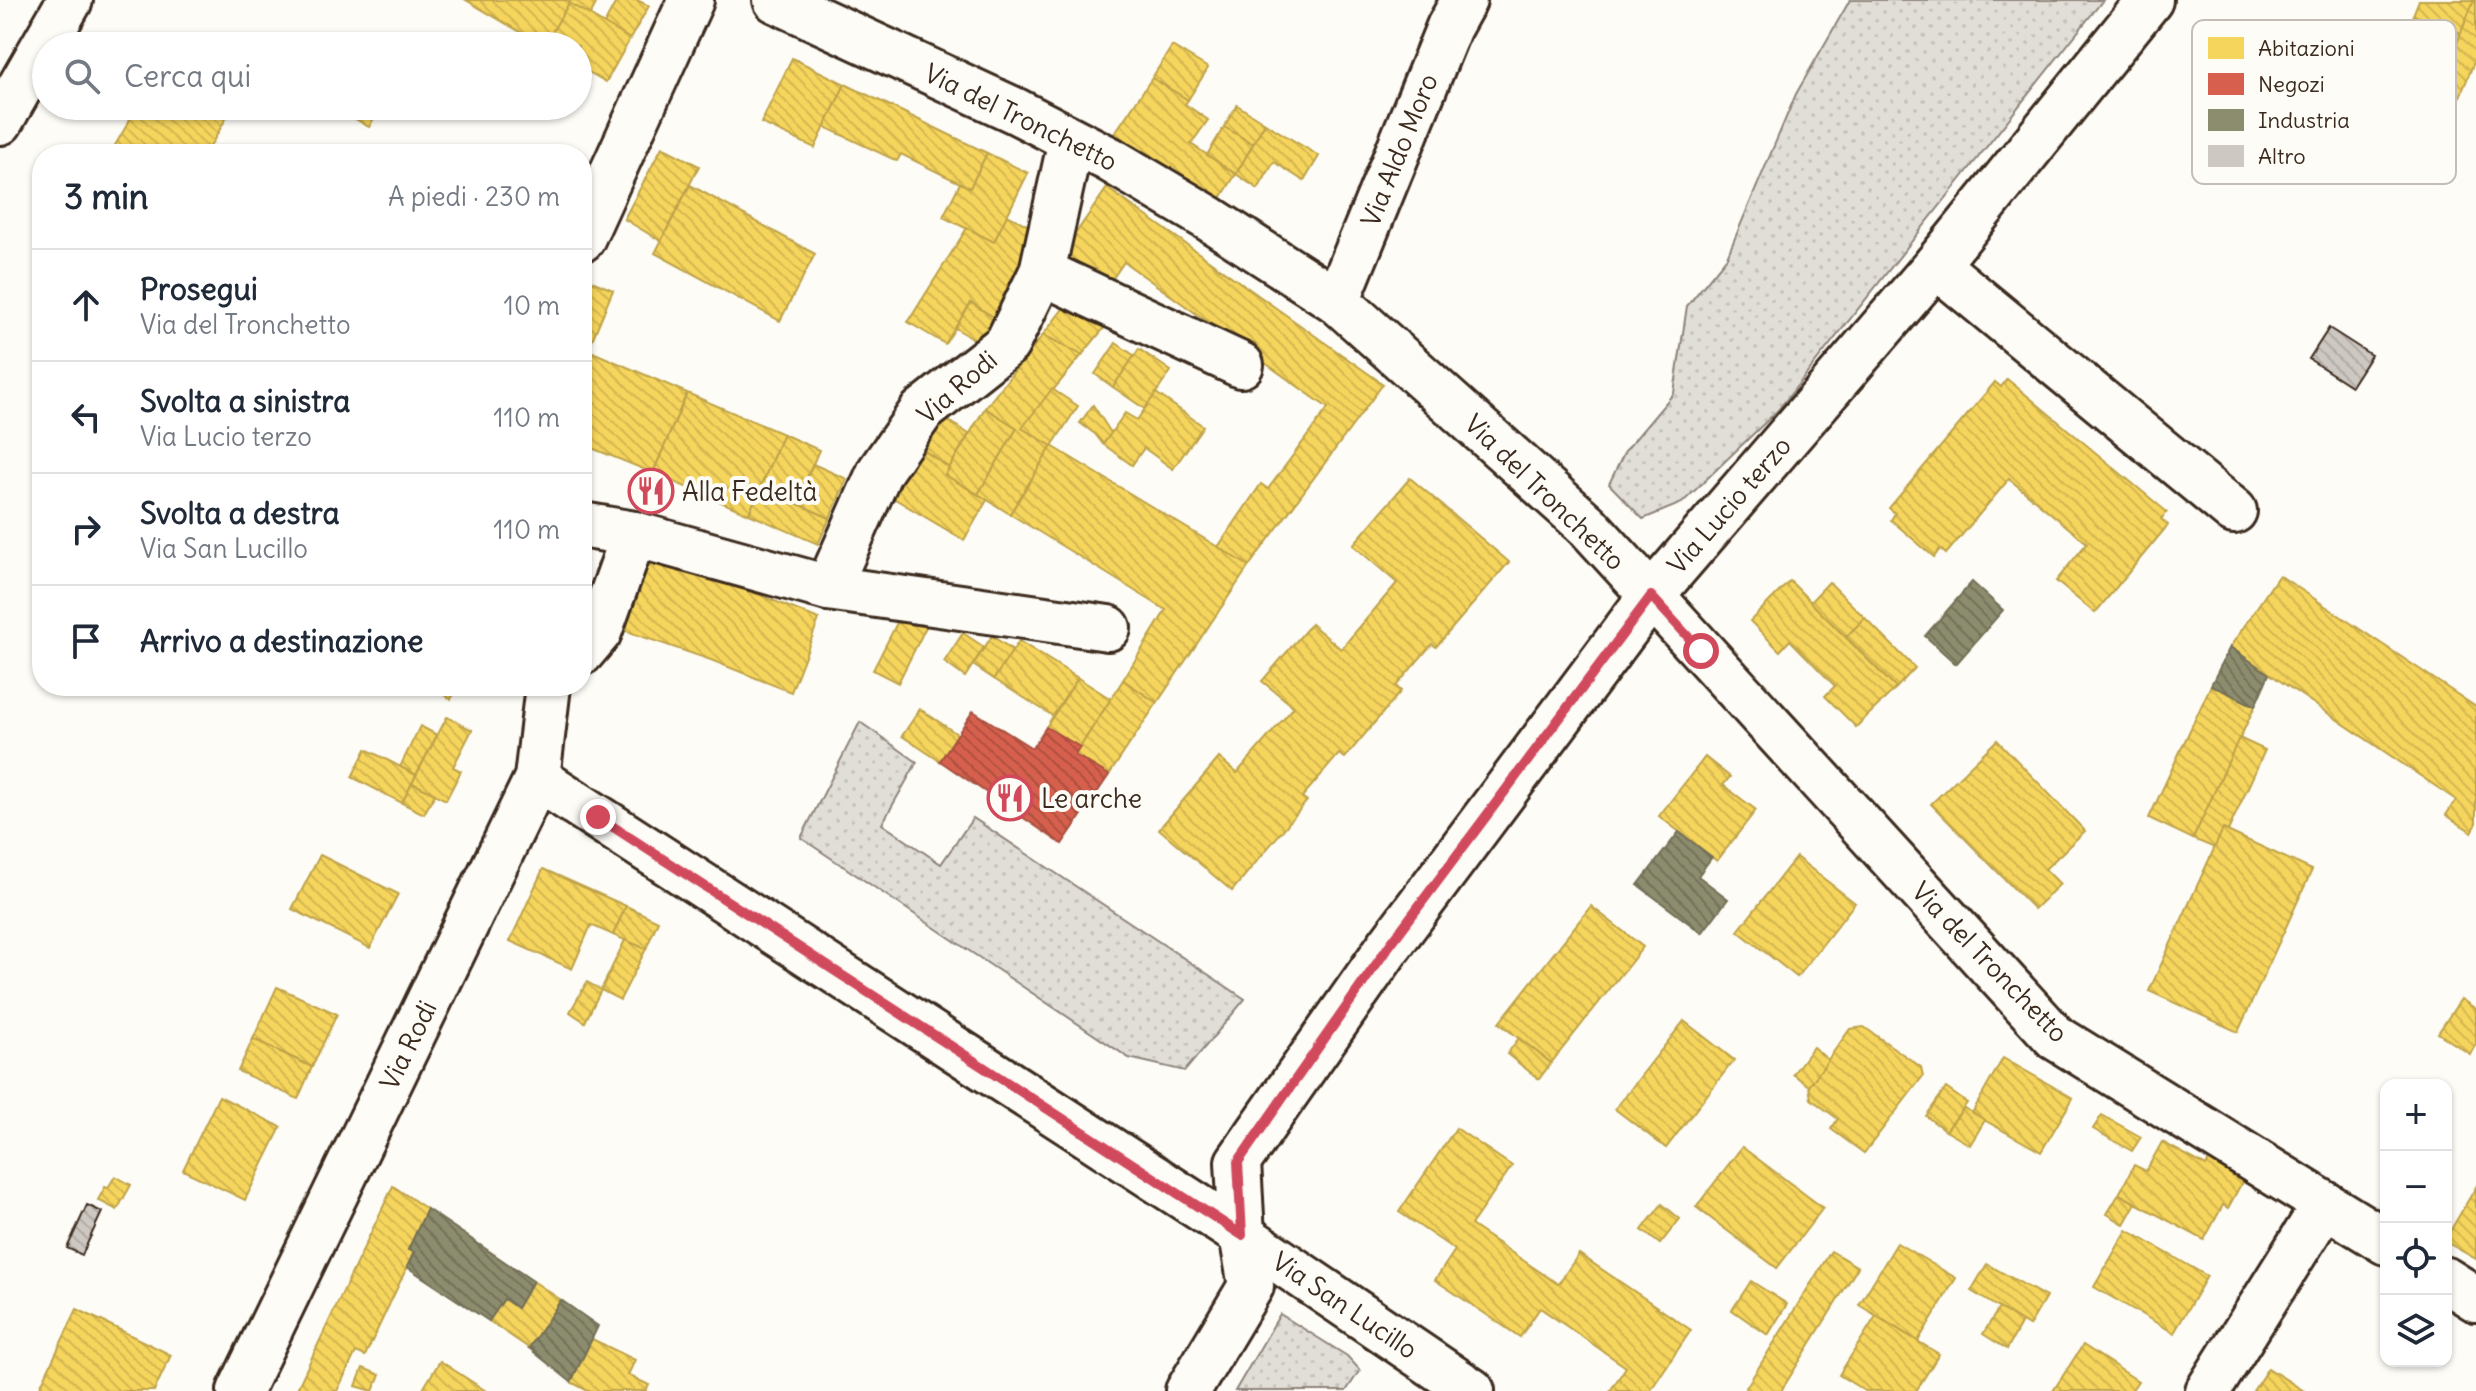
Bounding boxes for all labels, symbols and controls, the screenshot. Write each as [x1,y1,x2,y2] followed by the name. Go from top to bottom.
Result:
[2192,20,2456,184] legend
[32,32,592,120] search box
[2258,34,2355,62] text: Abitazioni
[60,54,104,98] icon: search
[919,56,1123,178] street label: Via del Tronchetto
[124,57,251,95] text: Cerca qui
[1353,69,1445,231] street label: Via Aldo Moro
[2258,70,2325,98] text: Negozi
[2258,106,2350,134] text: Industria
[2258,142,2306,170] text: Altro
[64,175,149,218] text: 3 min
[388,180,560,213] text: A piedi · 230 m
[140,270,258,308] text: Prosegui
[64,283,108,327] icon: ahead
[504,289,560,322] text: 10 m
[140,308,351,341] text: Via del Tronchetto
[910,343,1004,431] street label: Via Rodi
[140,382,350,420] text: Svolta a sinistra
[64,395,108,439] icon: left
[493,401,560,434] text: 110 m
[1458,407,1632,577] street label: Via del Tronchetto
[140,420,312,453] text: Via Lucio terzo
[1660,429,1798,581] street label: Via Lucio terzo
[627,467,675,515] restaurant icon: Alla Fedeltà
[682,475,817,508] place label: Alla Fedeltà
[140,494,340,532] text: Svolta a destra
[64,507,108,551] icon: right
[493,513,560,546] text: 110 m
[140,532,308,565] text: Via San Lucillo
[64,619,108,663] icon: arrive
[140,622,423,660] text: Arrivo a destinazione
[1683,633,1719,669] route start
[986,774,1034,822] restaurant icon: Le arche
[1041,782,1142,815] place label: Le arche
[580,799,616,835] route end
[1905,875,2075,1049] street label: Via del Tronchetto
[372,995,444,1095] street label: Via Rodi
[2380,1079,2452,1367] map controls
[2380,1079,2452,1151] button: +
[2380,1151,2452,1223] button: −
[2380,1223,2452,1295] button: locate
[1266,1244,1424,1366] street label: Via San Lucillo
[2380,1295,2452,1367] button: layers

